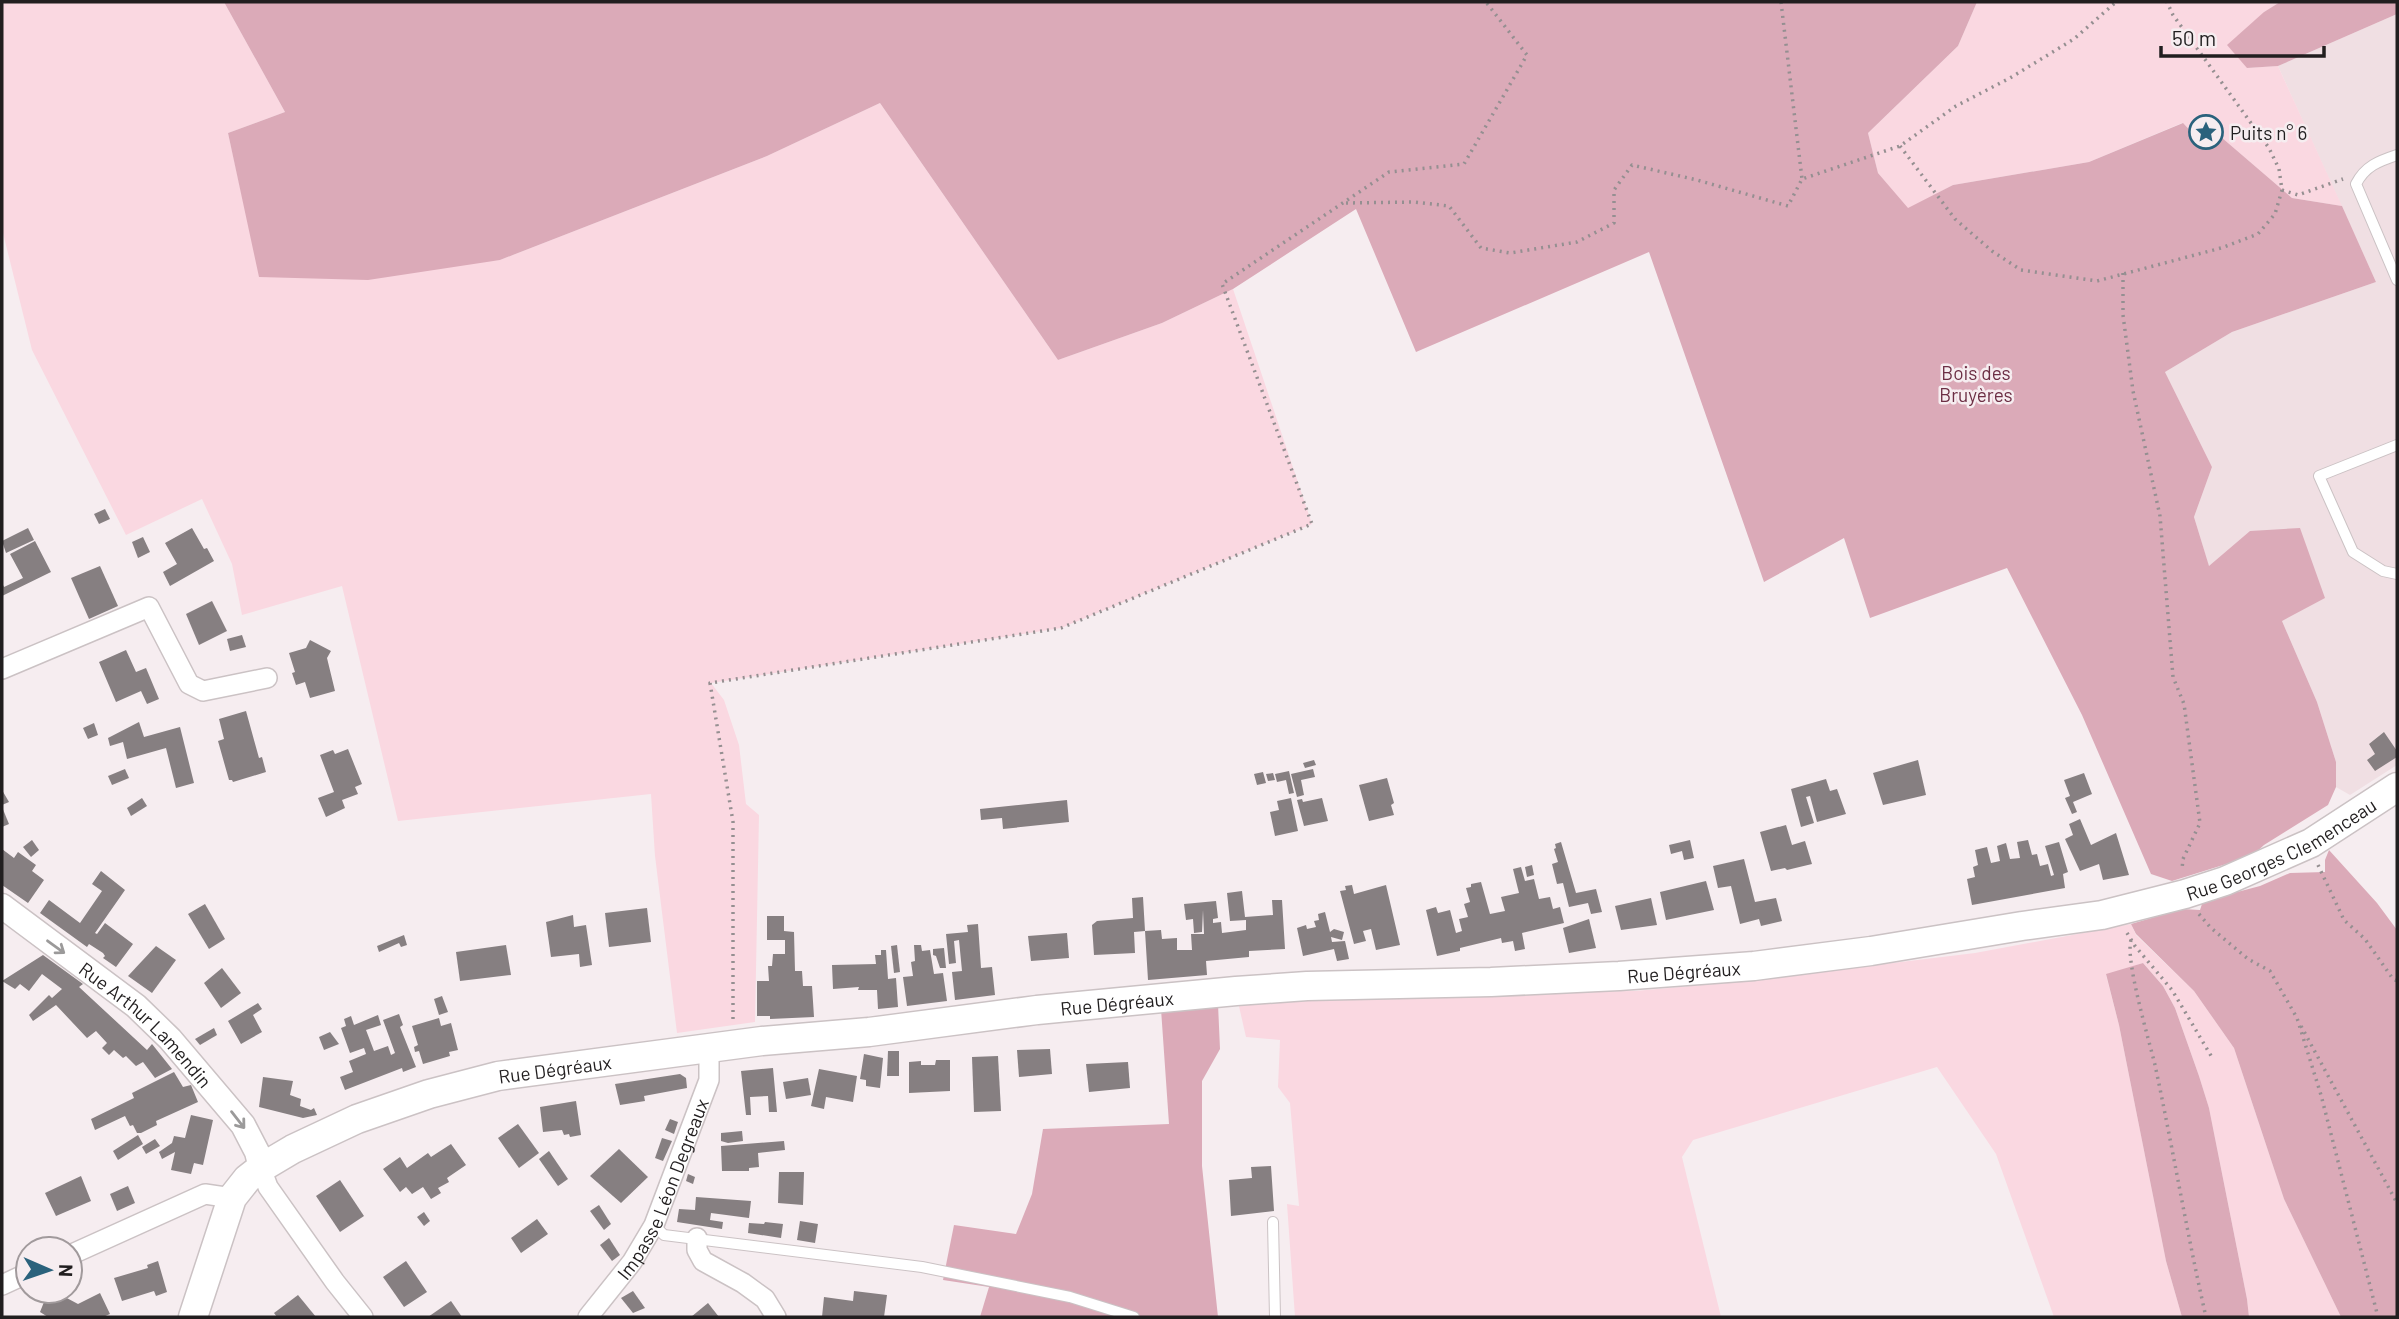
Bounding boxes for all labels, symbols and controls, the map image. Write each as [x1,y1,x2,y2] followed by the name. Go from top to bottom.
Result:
[2161,14,2324,58] scale bar
[2172,25,2216,50] text: 50 m
[2187,113,2225,151] place icon: Puits n° 6
[2230,121,2307,144] place label: Puits n° 6
[1939,361,2013,406] park label: Bois des Bruyères
[2183,793,2380,904] street label: Rue Georges Clemenceau
[46,940,65,954] one-way arrow
[75,956,217,1092] street label: Rue Arthur Lamendin
[1626,956,1741,987] street label: Rue Dégréaux
[1059,986,1175,1019] street label: Rue Dégréaux
[497,1050,613,1087] street label: Rue Dégréaux
[611,1095,712,1284] street label: Impasse Léon Degreaux
[230,1110,245,1129] one-way arrow
[14,1235,84,1305] north arrow
[55,1264,78,1277] text: N

